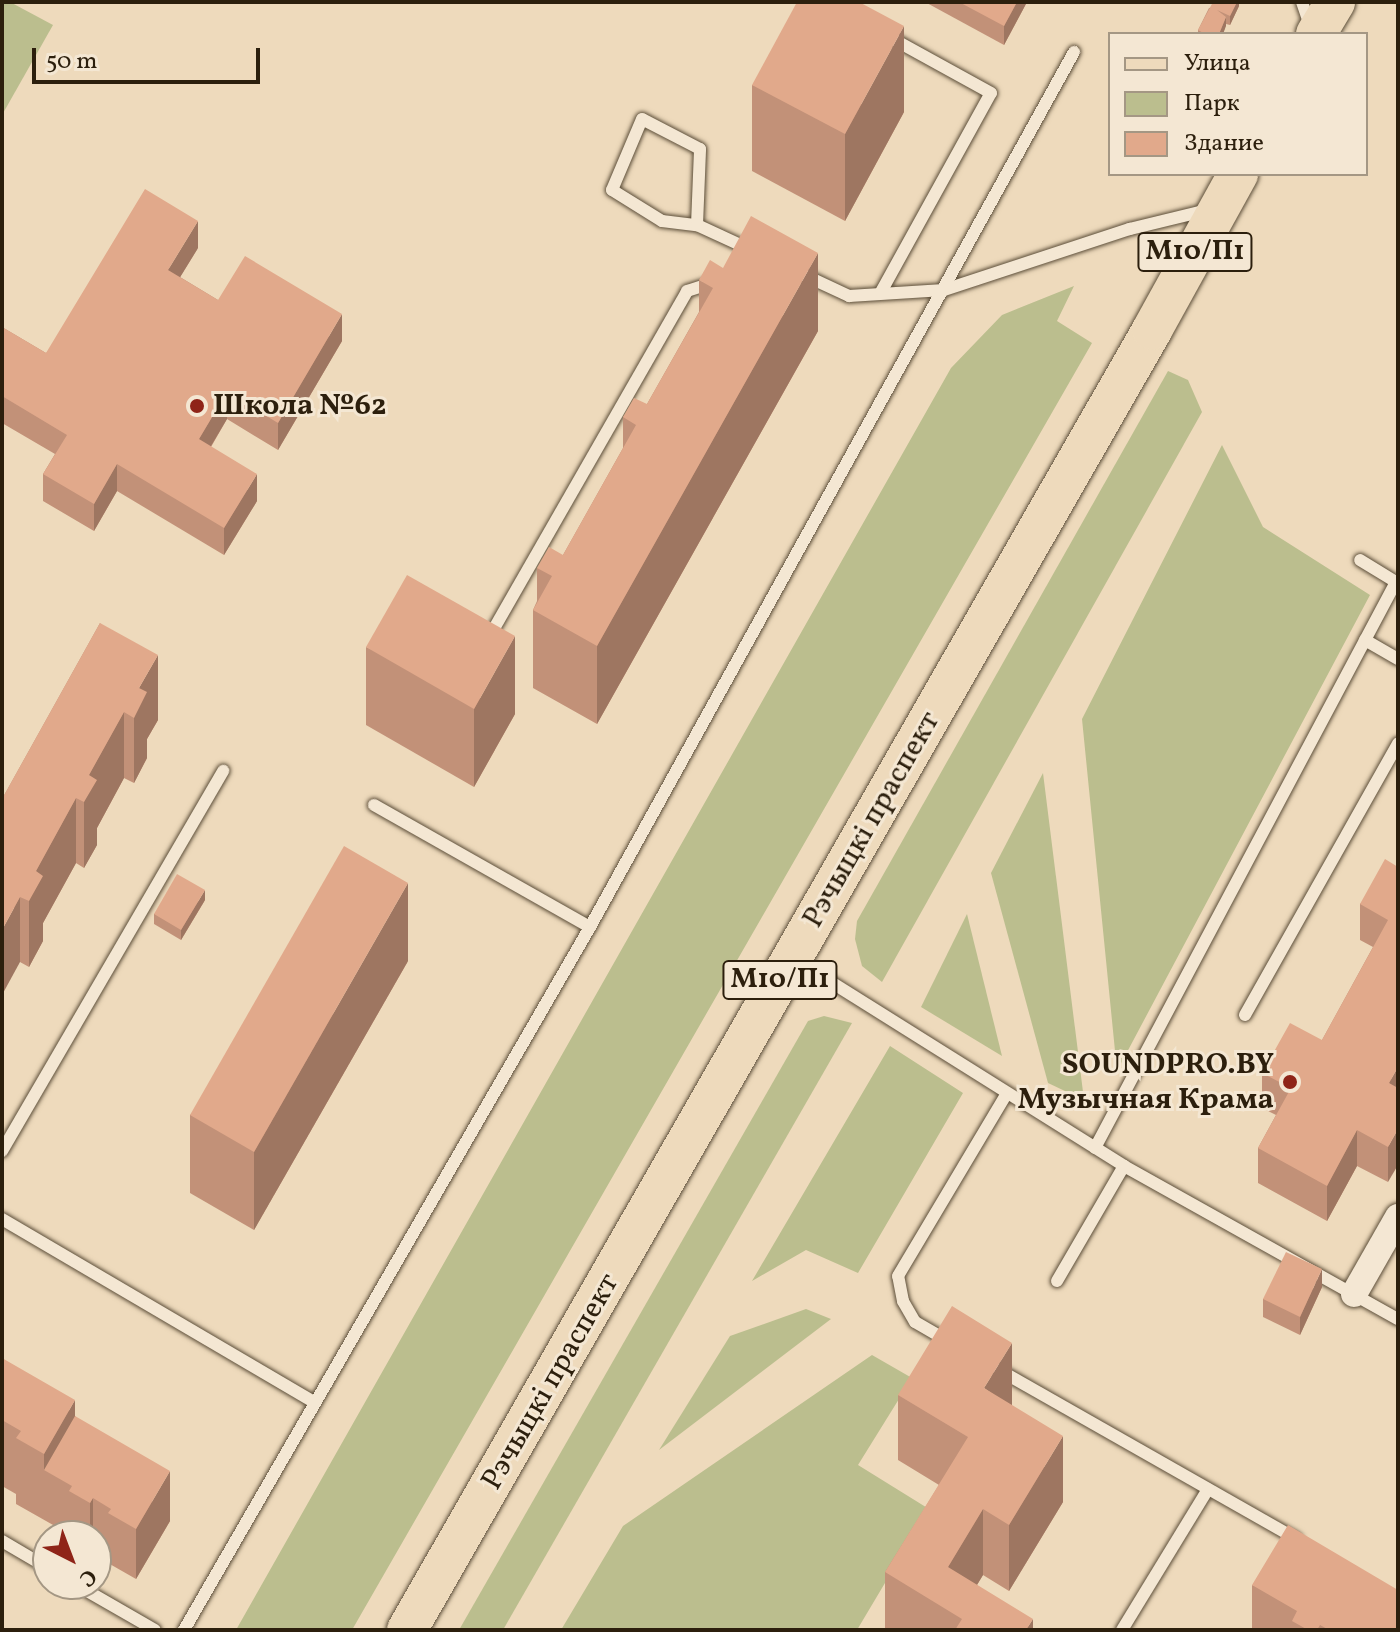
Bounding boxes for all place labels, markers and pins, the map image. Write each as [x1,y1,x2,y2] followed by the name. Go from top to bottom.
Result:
[213,388,387,424] place label: Школа №62
[188,397,206,415] marker: Школа №62
[1017,1047,1274,1118] place label: SOUNDPRO.BY Музычная Крама
[1281,1073,1299,1091] marker: SOUNDPRO.BY Музычная Крама

